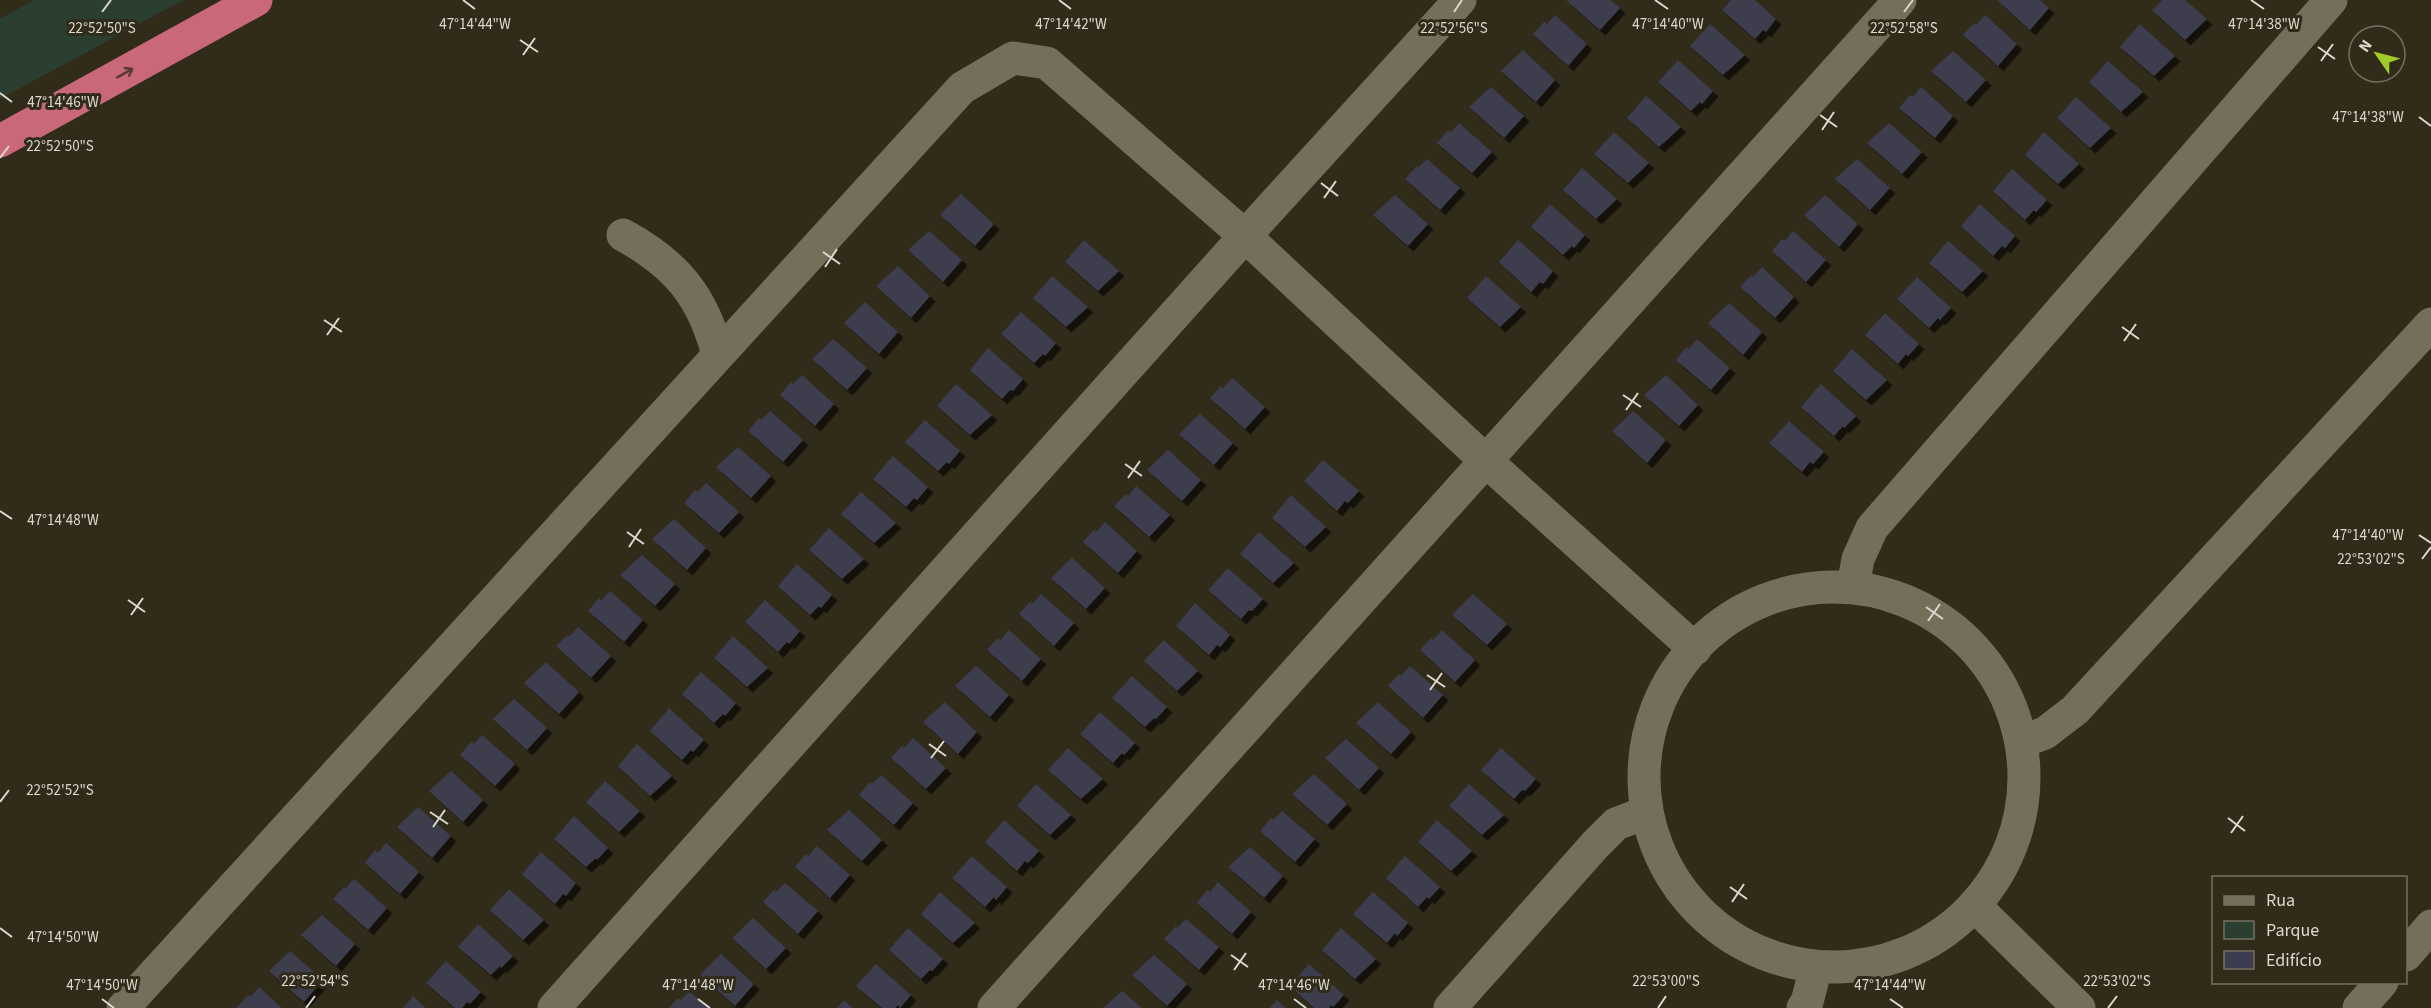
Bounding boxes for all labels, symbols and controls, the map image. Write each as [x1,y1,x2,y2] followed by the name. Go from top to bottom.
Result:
[439,14,511,35] text: 47°14'44"W
[1035,14,1107,35] text: 47°14'42"W
[1632,14,1704,35] text: 47°14'40"W
[2228,14,2300,35] text: 47°14'38"W
[68,18,136,39] text: 22°52'50"S
[1420,18,1488,39] text: 22°52'56"S
[1870,18,1938,39] text: 22°52'58"S
[2347,24,2407,84] north arrow
[2353,35,2378,57] text: N
[116,67,133,79] one-way arrow
[27,92,99,113] text: 47°14'46"W
[2332,107,2404,128] text: 47°14'38"W
[26,136,94,157] text: 22°52'50"S
[27,510,99,531] text: 47°14'48"W
[2332,525,2404,546] text: 47°14'40"W
[2337,549,2405,570] text: 22°53'02"S
[26,780,94,801] text: 22°52'52"S
[2212,876,2407,984] legend
[2266,888,2295,913] text: Rua
[2266,918,2319,943] text: Parque
[27,927,99,948] text: 47°14'50"W
[2266,948,2322,973] text: Edifício
[281,971,349,992] text: 22°52'54"S
[1632,971,1700,992] text: 22°53'00"S
[2083,971,2151,992] text: 22°53'02"S
[66,975,138,996] text: 47°14'50"W
[662,975,734,996] text: 47°14'48"W
[1258,975,1330,996] text: 47°14'46"W
[1854,975,1926,996] text: 47°14'44"W

